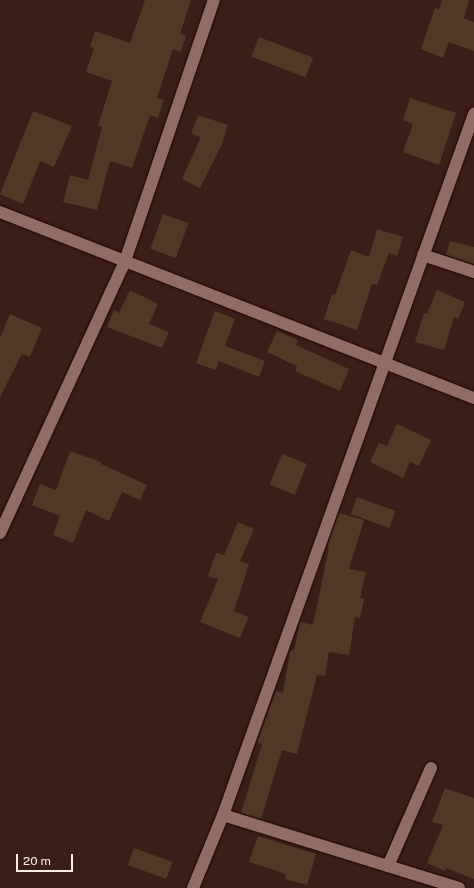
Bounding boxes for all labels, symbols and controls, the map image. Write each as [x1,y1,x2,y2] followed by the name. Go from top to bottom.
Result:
[18,846,75,872] scale bar
[23,854,51,868] text: 20 m

